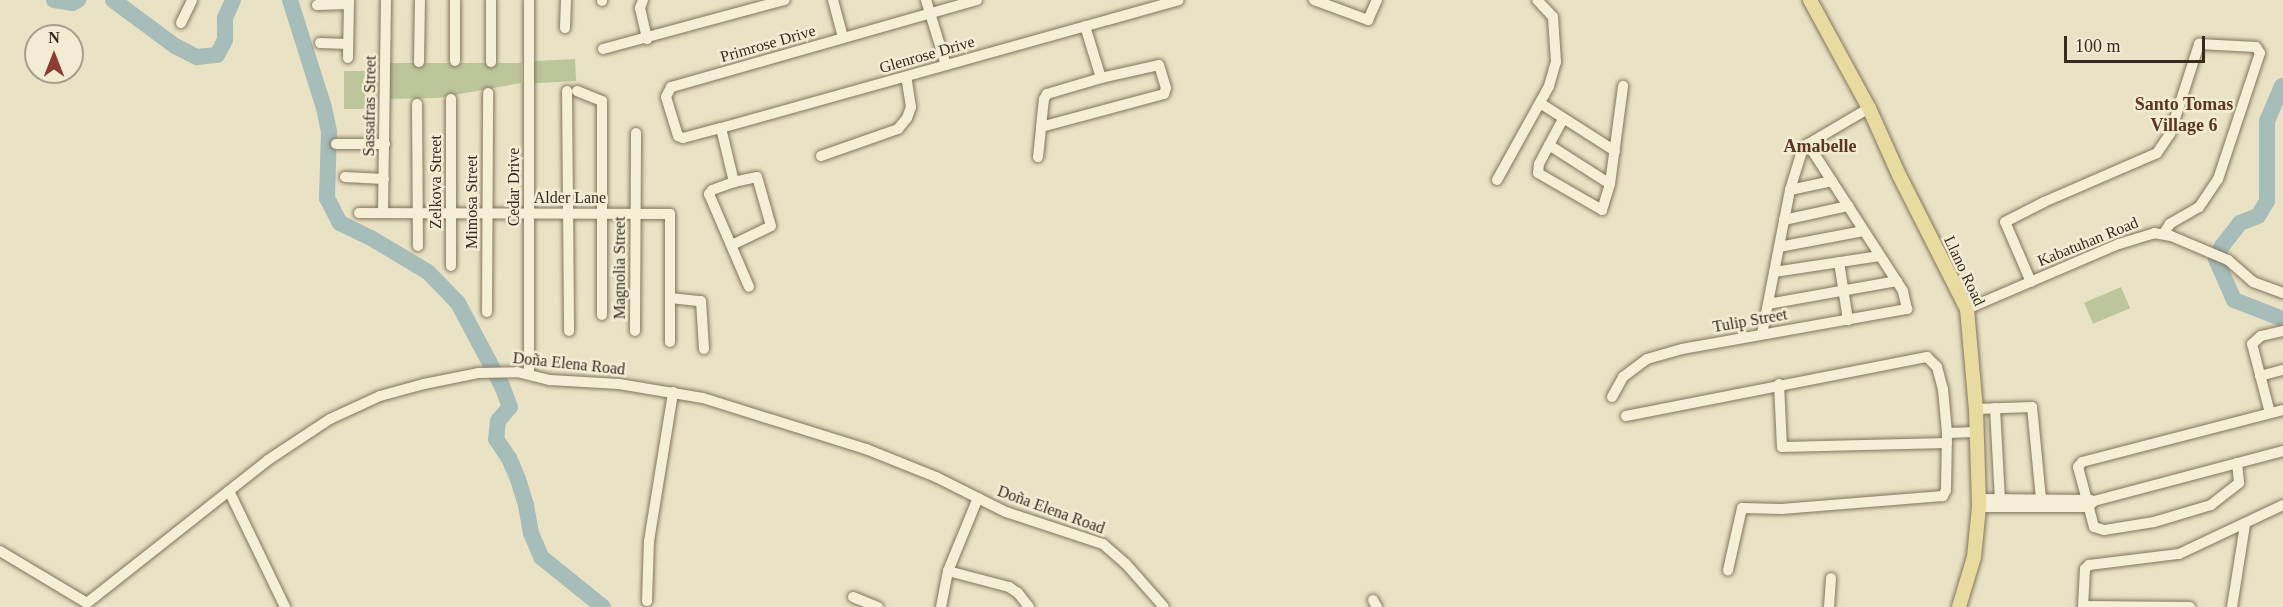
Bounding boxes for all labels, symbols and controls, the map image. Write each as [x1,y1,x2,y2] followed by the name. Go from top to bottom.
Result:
[718,21,818,67] street label: Primrose Drive
[24,24,84,84] north arrow
[2067,24,2208,62] scale bar
[48,29,60,46] text: N
[877,32,977,78] street label: Glenrose Drive
[2075,36,2121,56] text: 100 m
[360,55,380,157] street label: Sassafras Street
[2135,94,2233,136] district label: Santo Tomas Village 6
[426,135,446,229] street label: Zelkova Street
[1784,135,1856,157] district label: Amabelle
[504,148,524,226] street label: Cedar Drive
[462,155,482,249] street label: Mimosa Street
[534,188,606,208] street label: Alder Lane
[2035,213,2141,271] street label: Kabatuhan Road
[610,217,630,319] street label: Magnolia Street
[1939,233,1989,309] street label: Llano Road
[1711,305,1789,337] street label: Tulip Street
[512,349,626,379] street label: Doña Elena Road
[995,482,1107,538] street label: Doña Elena Road

